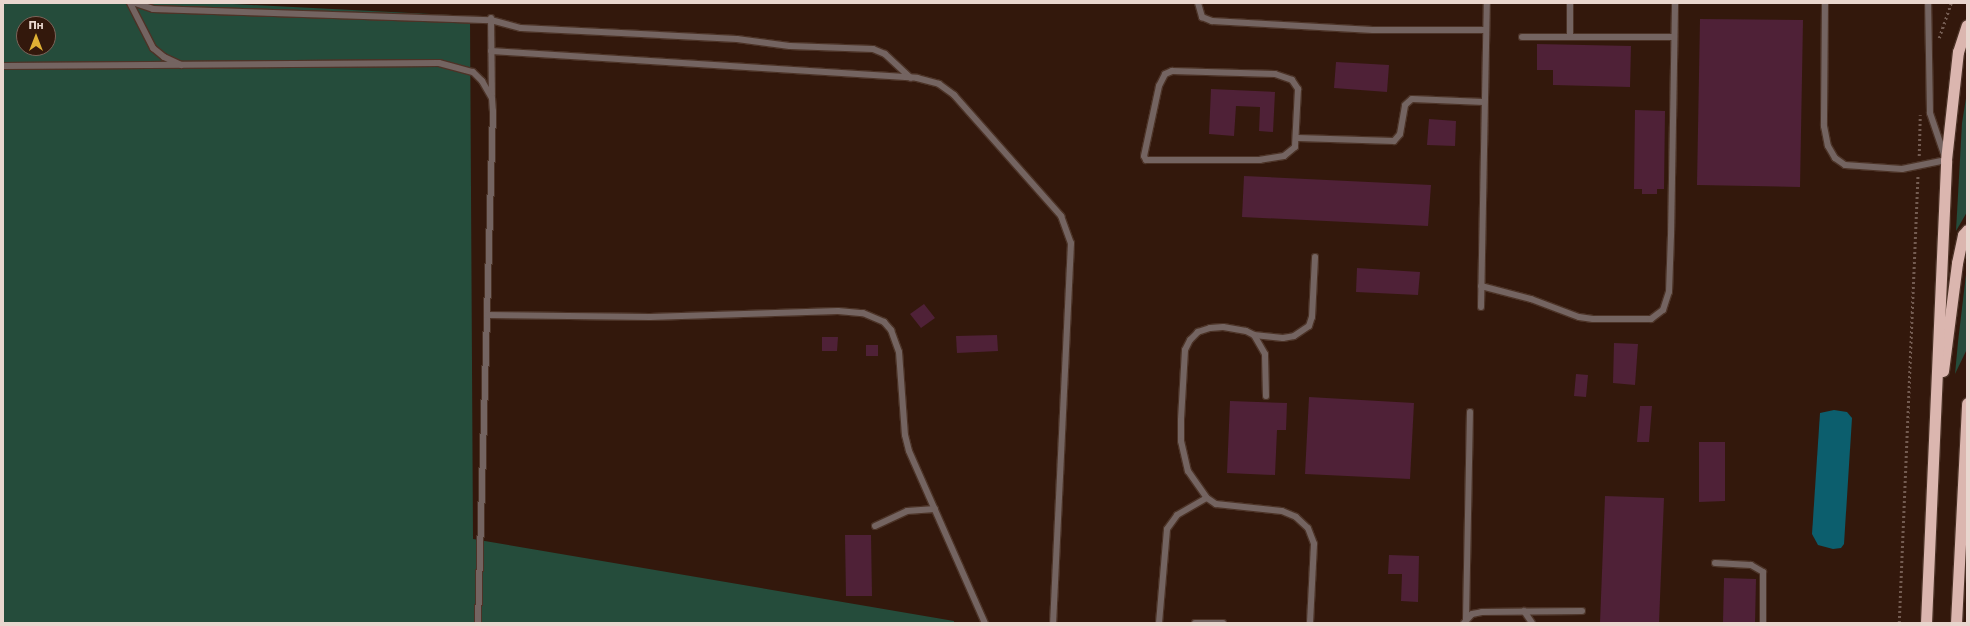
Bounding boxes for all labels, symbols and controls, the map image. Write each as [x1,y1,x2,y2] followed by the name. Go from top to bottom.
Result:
[16,16,56,56] north arrow
[29,18,43,31] text: Пн

